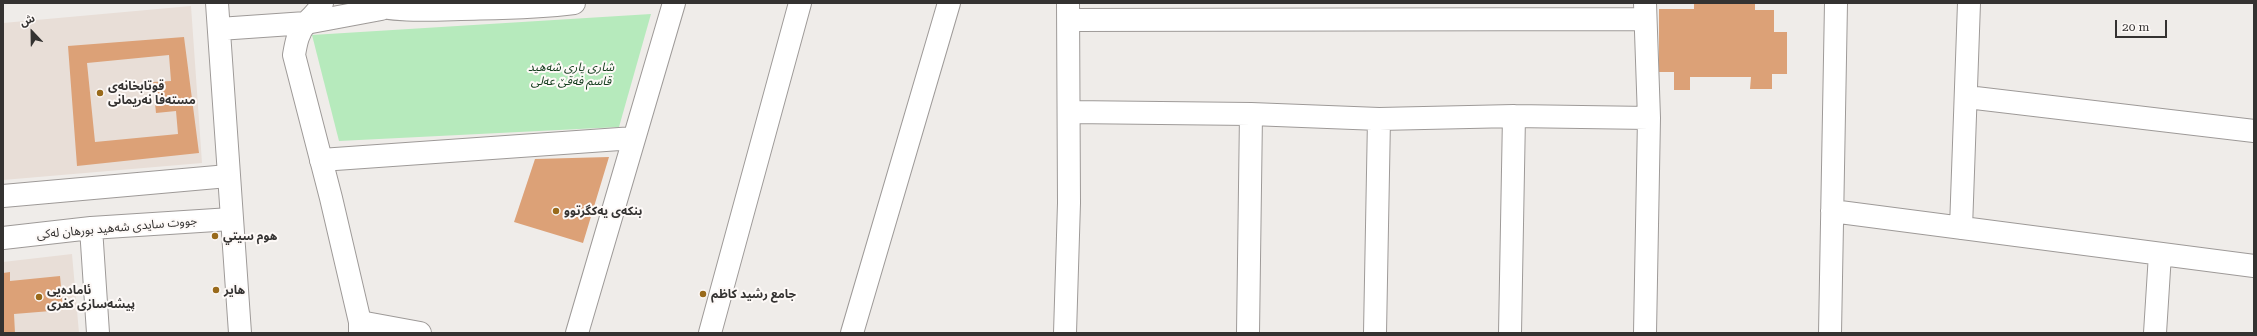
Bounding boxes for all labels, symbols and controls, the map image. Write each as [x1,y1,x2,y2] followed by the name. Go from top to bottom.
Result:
[12,12,52,52] north arrow
[18,12,37,29] text: ش
[2117,12,2169,38] scale bar
[2122,20,2149,34] text: 20 m
[528,60,614,88] park label: شاری یاری شەهید قاسم فەقێ عەلی
[108,79,196,107] place label: قوتابخانەی مستەفا نەریمانی
[95,88,105,98] marker: قوتابخانەی مستەفا نەریمانی
[564,204,642,218] place label: بنکەی یەکگرتوو
[551,206,561,216] marker: بنکەی یەکگرتوو
[36,214,198,242] street label: جووت سایدی شەهید بورهان لەکی
[223,229,277,243] place label: هوم سيتي
[210,231,220,241] marker: هوم سيتي
[47,283,135,311] place label: ئامادەیی پیشەسازی کفری
[224,283,245,297] place label: هاير
[211,285,221,295] marker: هاير
[711,287,796,301] place label: جامع رشيد كاظم
[698,289,708,299] marker: جامع رشيد كاظم
[34,292,44,302] marker: ئامادەیی پیشەسازی کفری

